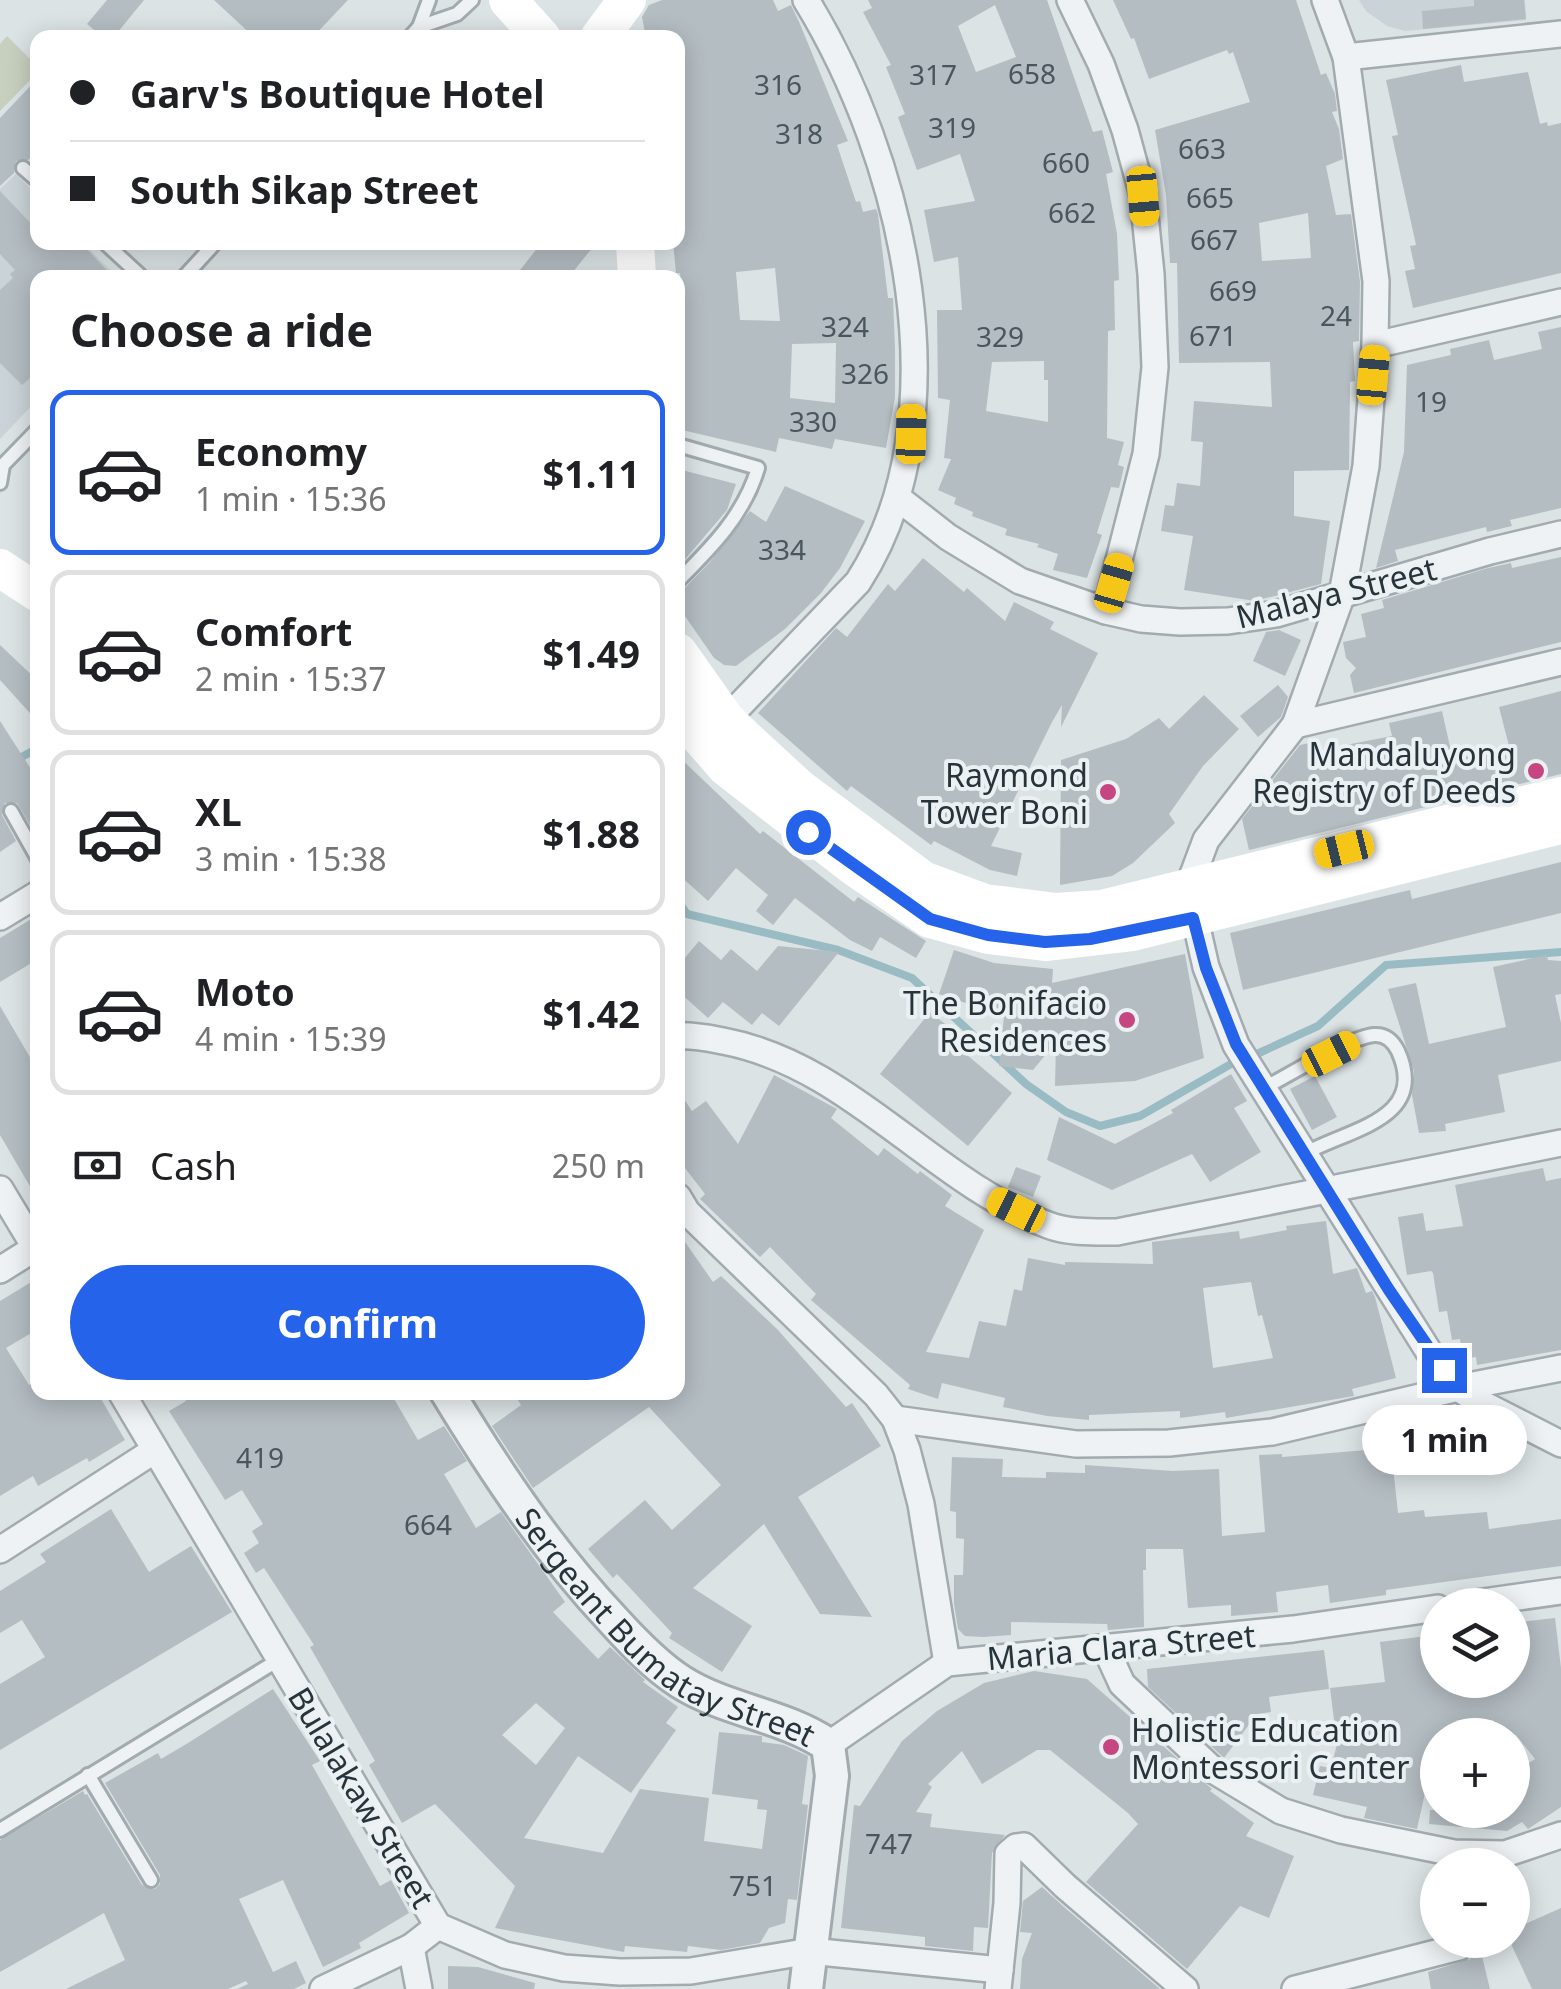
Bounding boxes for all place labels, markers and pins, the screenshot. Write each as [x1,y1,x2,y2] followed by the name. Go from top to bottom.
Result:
[1252,732,1516,812] place label: Mandaluyong Registry of Deeds
[921,753,1088,833] place label: Raymond Tower Boni
[1525,760,1547,782] marker: Mandaluyong Registry of Deeds
[1097,781,1119,803] marker: Raymond Tower Boni
[903,981,1107,1061] place label: The Bonifacio Residences
[1116,1009,1138,1031] marker: The Bonifacio Residences
[1131,1708,1409,1788] place label: Holistic Education Montessori Center
[1100,1736,1122,1758] marker: Holistic Education Montessori Center

